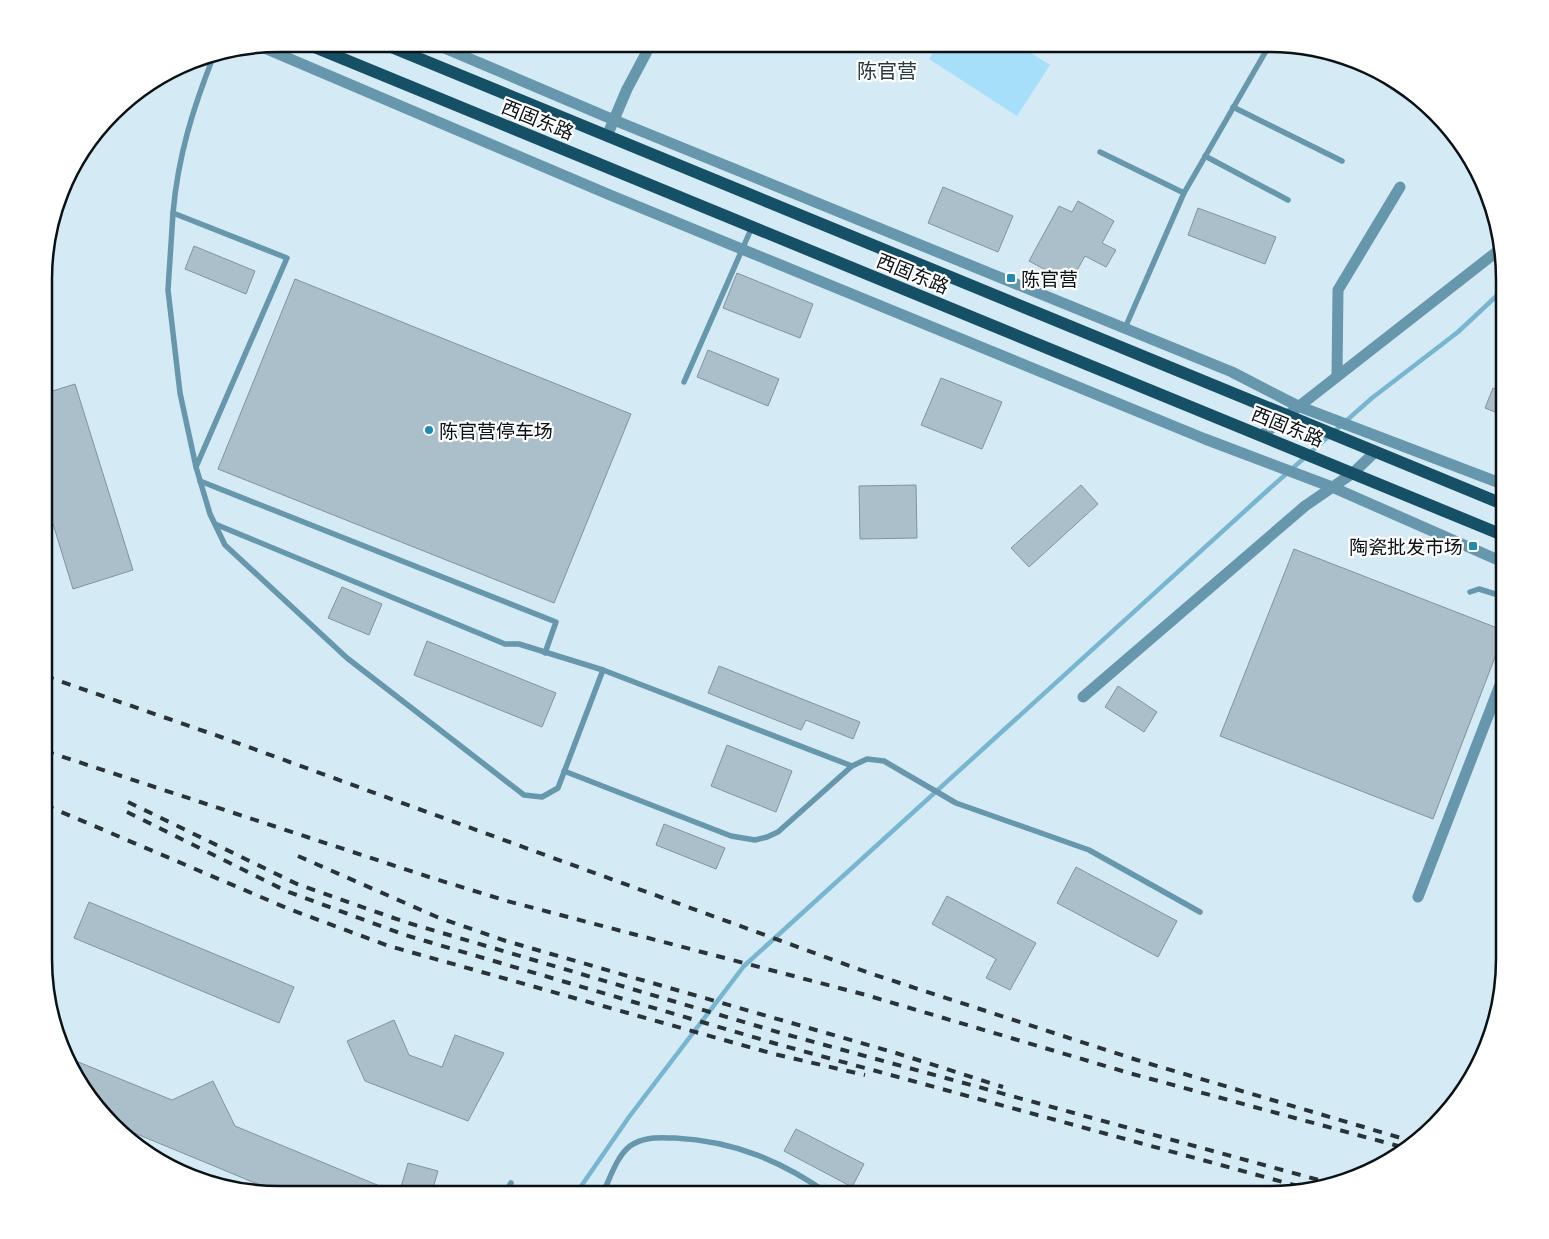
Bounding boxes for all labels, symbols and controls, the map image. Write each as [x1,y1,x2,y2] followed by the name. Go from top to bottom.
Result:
[857,58,917,82] district label: 陈官营
[498,94,578,144] street label: 西固东路
[873,248,953,298] street label: 西固东路
[1021,267,1078,290] place label: 陈官营
[1005,272,1017,284] marker: 陈官营
[1248,401,1328,451] street label: 西固东路
[439,419,553,442] place label: 陈官营停车场
[423,424,435,436] marker: 陈官营停车场
[1349,535,1463,558] place label: 陶瓷批发市场
[1467,540,1479,552] marker: 陶瓷批发市场

